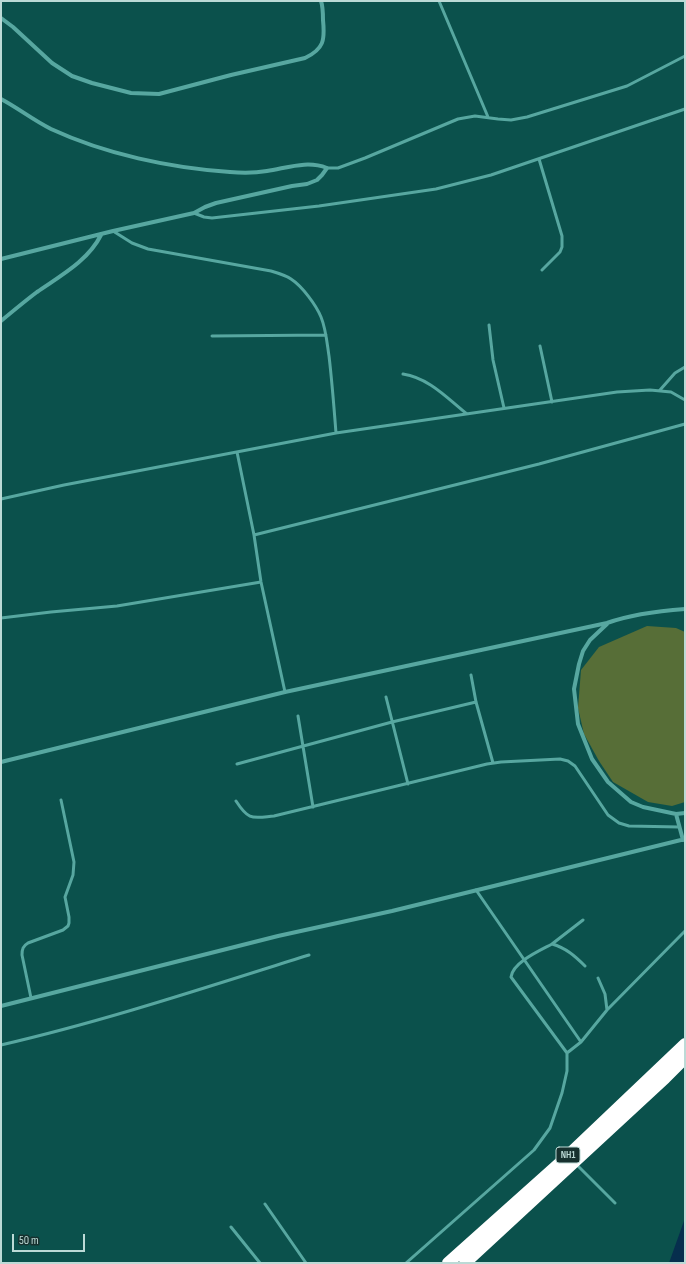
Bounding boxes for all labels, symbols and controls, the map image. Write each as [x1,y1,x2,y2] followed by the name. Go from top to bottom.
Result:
[556,1147,580,1163] road number: NH1
[14,1226,87,1252] scale bar
[19,1233,39,1248] text: 50 m

